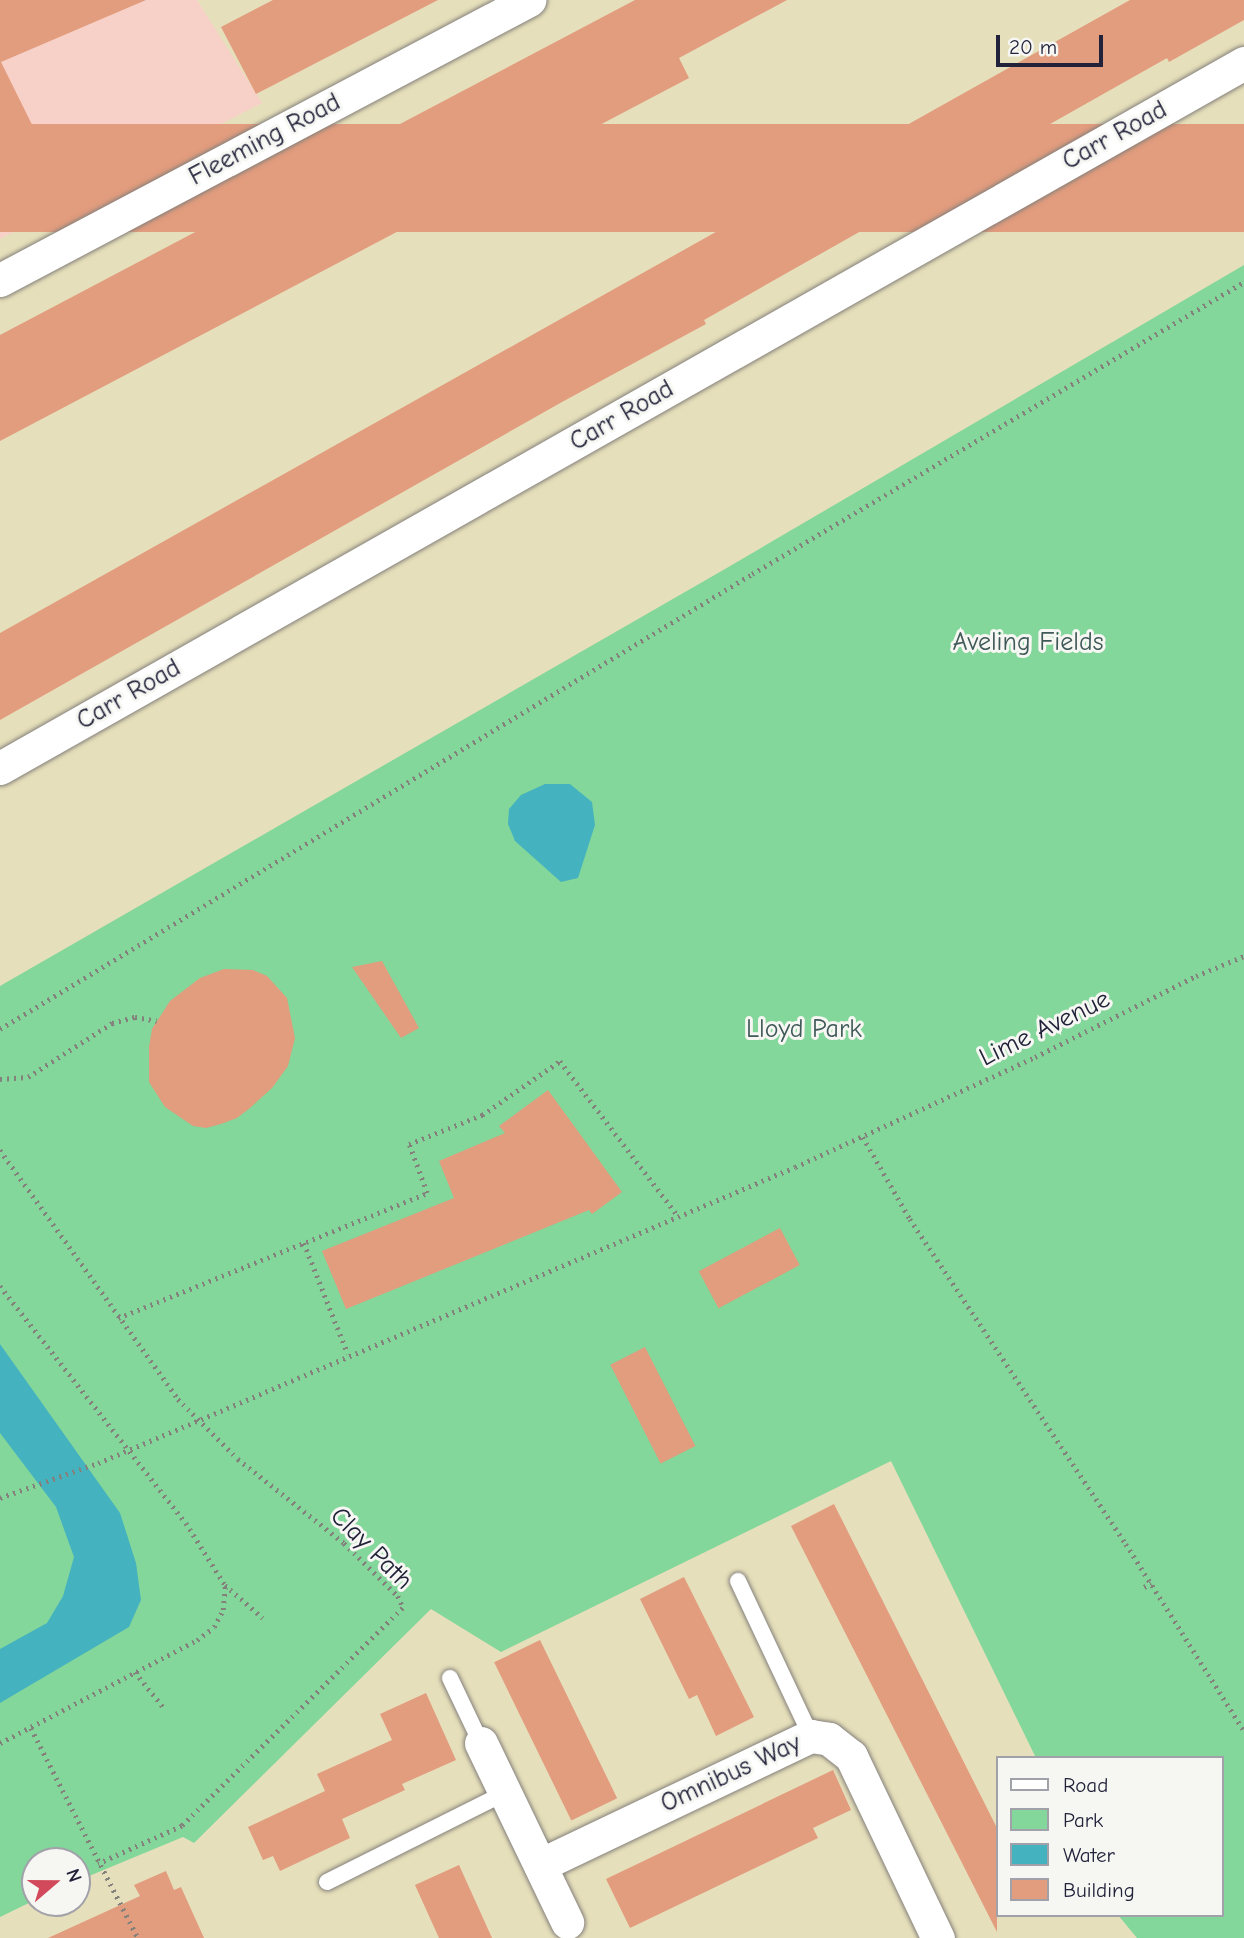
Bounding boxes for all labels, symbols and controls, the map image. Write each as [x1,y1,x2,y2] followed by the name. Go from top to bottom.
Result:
[999,21,1106,65] scale bar
[1009,35,1057,59] text: 20 m
[184,87,346,193] street label: Fleeming Road
[1057,95,1173,177] street label: Carr Road
[564,374,680,458] street label: Carr Road
[952,627,1104,659] park label: Aveling Fields
[71,653,187,737] street label: Carr Road
[975,984,1115,1074] street label: Lime Avenue
[746,1014,862,1046] park label: Lloyd Park
[323,1501,419,1597] street label: Clay Path
[656,1728,806,1820] street label: Omnibus Way
[996,1756,1223,1917] legend
[1063,1773,1108,1797] text: Road
[1063,1808,1103,1832] text: Park
[1063,1843,1115,1867] text: Water
[21,1847,91,1917] north arrow
[61,1866,86,1885] text: N
[1063,1878,1135,1902] text: Building

